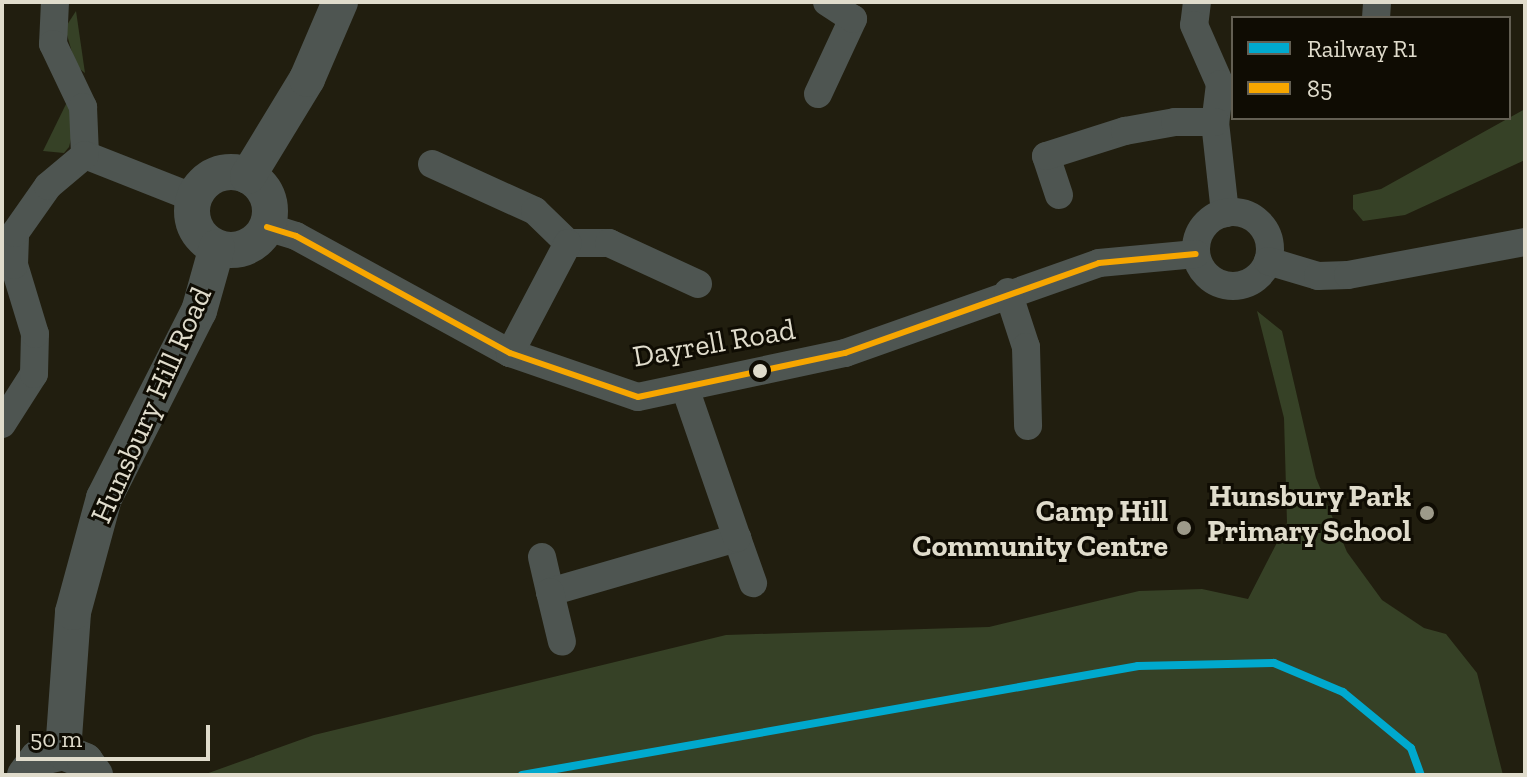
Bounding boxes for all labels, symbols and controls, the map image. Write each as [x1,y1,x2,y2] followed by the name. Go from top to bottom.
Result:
[1231,16,1511,120] legend
[1307,34,1417,63] text: Railway R1
[1307,74,1332,103] text: 85
[83,281,219,529] street label: Hunsbury Hill Road
[630,311,798,375] street label: Dayrell Road
[752,363,768,379] unlabelled marker
[1206,478,1411,548] place label: Hunsbury Park Primary School
[912,493,1168,564] place label: Camp Hill Community Centre
[1418,504,1436,522] marker: Hunsbury Park Primary School
[1175,519,1193,537] marker: Camp Hill Community Centre
[20,709,214,759] scale bar
[30,724,82,753] text: 50 m

